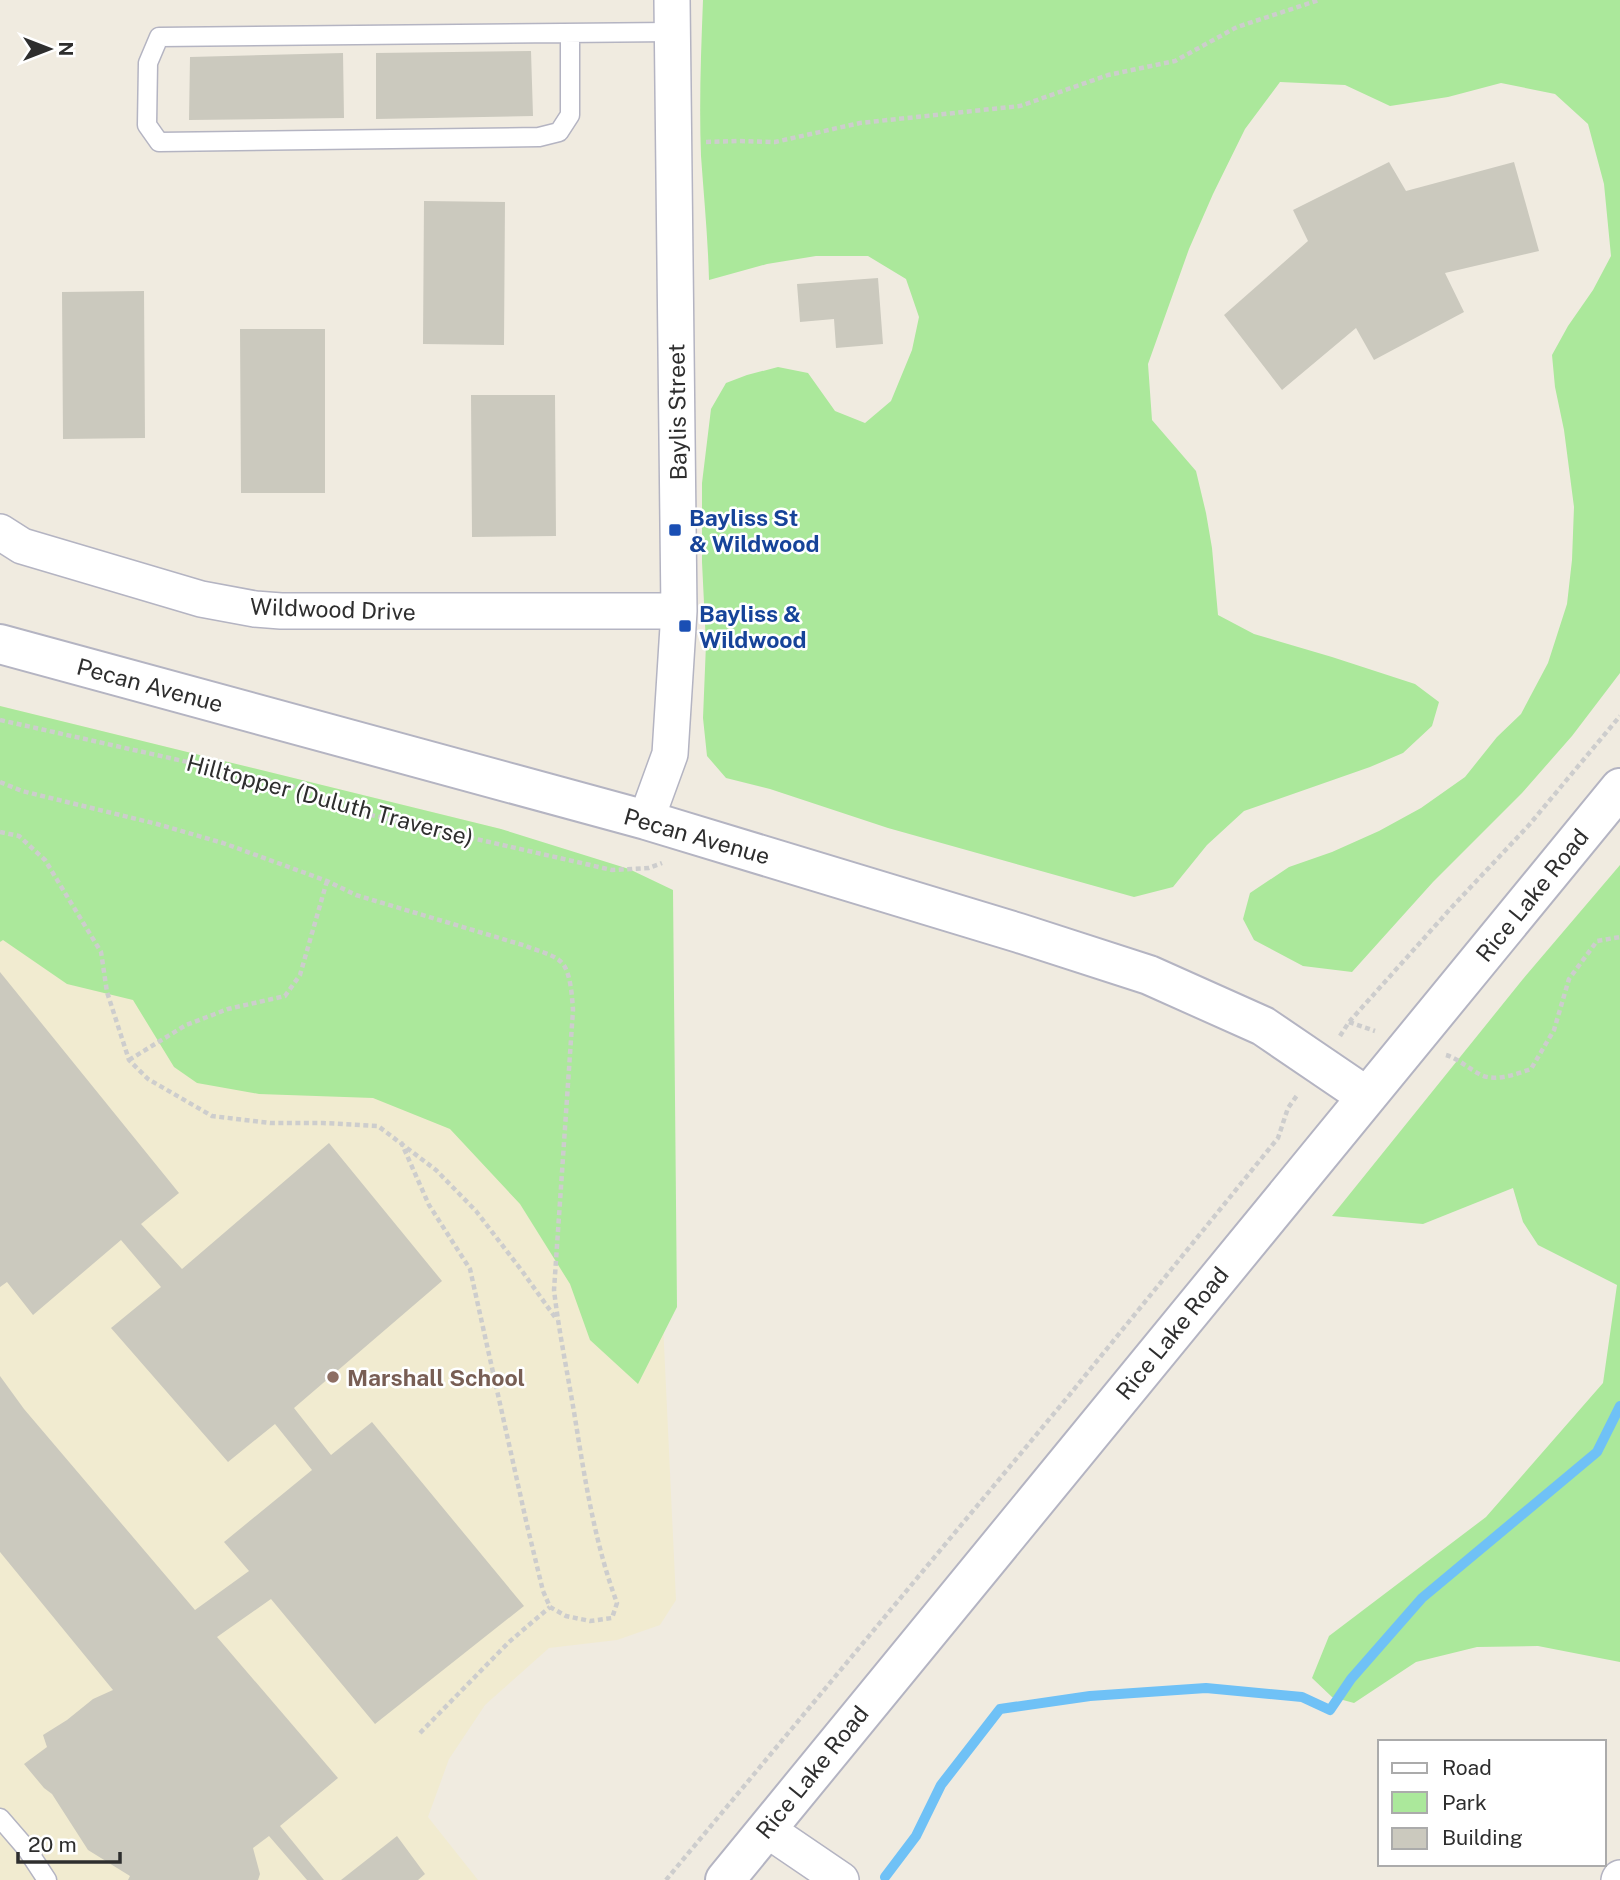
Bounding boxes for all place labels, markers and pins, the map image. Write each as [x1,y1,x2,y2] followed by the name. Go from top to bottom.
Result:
[689,504,819,557] place label: Bayliss St & Wildwood
[667,522,683,538] marker: Bayliss St & Wildwood
[699,600,807,653] place label: Bayliss & Wildwood
[677,618,693,634] marker: Bayliss & Wildwood
[347,1364,525,1391] place label: Marshall School
[325,1369,341,1385] marker: Marshall School

